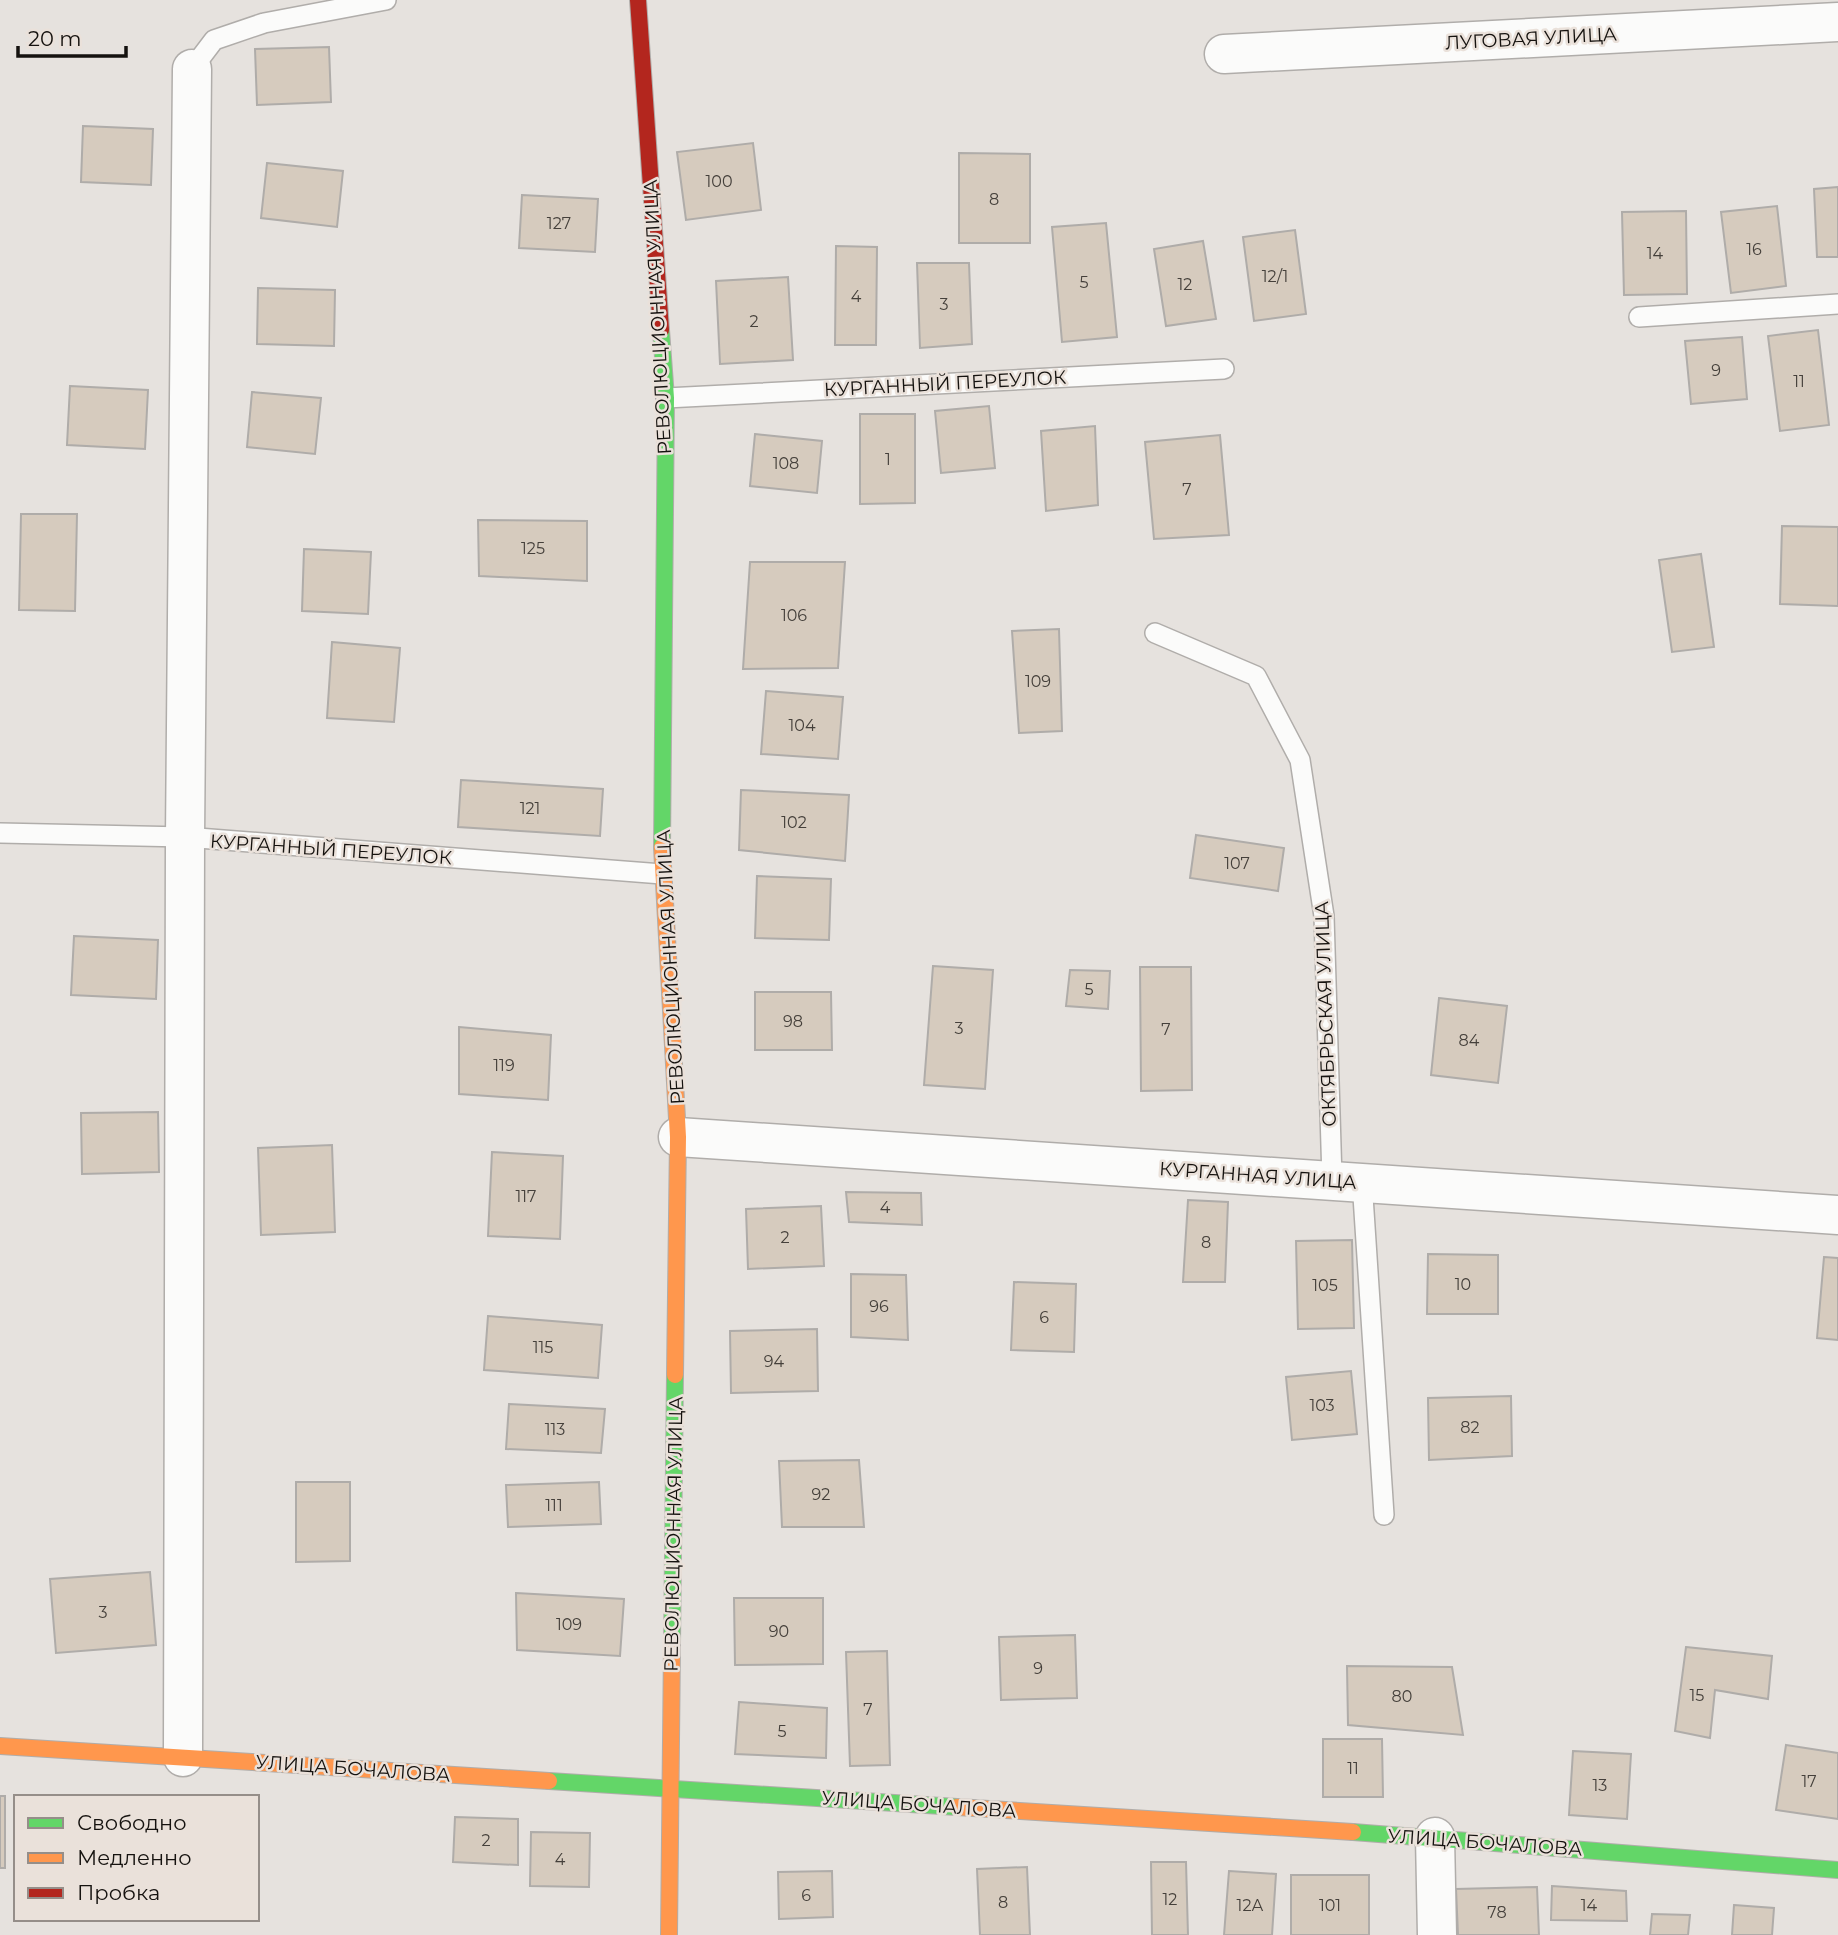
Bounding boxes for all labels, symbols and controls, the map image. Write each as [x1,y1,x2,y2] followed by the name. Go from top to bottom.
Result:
[18,14,126,58] scale bar
[1445,23,1617,54] street label: ЛУГОВАЯ УЛИЦА
[28,26,82,51] text: 20 m
[706,172,732,191] house number: 100
[639,179,676,455] street label: РЕВОЛЮЦИОННАЯ УЛИЦА
[989,190,999,209] house number: 8
[547,214,571,233] house number: 127
[1746,240,1762,259] house number: 16
[1647,244,1664,263] house number: 14
[1262,267,1288,286] house number: 12/1
[1079,273,1089,292] house number: 5
[1178,275,1192,294] house number: 12
[851,287,862,306] house number: 4
[939,295,949,314] house number: 3
[749,312,759,331] house number: 2
[1711,361,1721,380] house number: 9
[823,366,1067,401] street label: КУРГАННЫЙ ПЕРЕУЛОК
[1793,372,1805,391] house number: 11
[885,450,891,469] house number: 1
[773,454,799,473] house number: 108
[1182,480,1192,499] house number: 7
[521,539,545,558] house number: 125
[781,606,807,625] house number: 106
[1025,672,1051,691] house number: 109
[789,716,816,735] house number: 104
[520,799,540,818] house number: 121
[781,813,807,832] house number: 102
[652,829,689,1105] street label: РЕВОЛЮЦИОННАЯ УЛИЦА
[209,830,453,869] street label: КУРГАННЫЙ ПЕРЕУЛОК
[1224,854,1250,873] house number: 107
[1310,901,1341,1127] street label: ОКТЯБРЬСКАЯ УЛИЦА
[1084,980,1094,999] house number: 5
[783,1012,803,1031] house number: 98
[954,1019,964,1038] house number: 3
[1161,1020,1171,1039] house number: 7
[1459,1031,1480,1050] house number: 84
[493,1056,515,1075] house number: 119
[1158,1157,1357,1194] street label: КУРГАННАЯ УЛИЦА
[516,1187,536,1206] house number: 117
[880,1198,891,1217] house number: 4
[780,1228,790,1247] house number: 2
[1201,1233,1211,1252] house number: 8
[1455,1275,1471,1294] house number: 10
[1312,1276,1338,1295] house number: 105
[869,1297,889,1316] house number: 96
[1039,1308,1049,1327] house number: 6
[533,1338,553,1357] house number: 115
[764,1352,785,1371] house number: 94
[660,1396,687,1672] street label: РЕВОЛЮЦИОННАЯ УЛИЦА
[1309,1396,1335,1415] house number: 103
[1460,1418,1480,1437] house number: 82
[545,1420,565,1439] house number: 113
[812,1485,830,1504] house number: 92
[545,1496,563,1515] house number: 111
[98,1603,108,1622] house number: 3
[556,1615,582,1634] house number: 109
[769,1622,789,1641] house number: 90
[1033,1659,1043,1678] house number: 9
[1690,1686,1704,1705] house number: 15
[1392,1687,1412,1706] house number: 80
[863,1700,873,1719] house number: 7
[777,1722,787,1741] house number: 5
[255,1750,451,1787] street label: УЛИЦА БОЧАЛОВА
[1347,1759,1359,1778] house number: 11
[1801,1772,1817,1791] house number: 17
[1593,1776,1607,1795] house number: 13
[821,1786,1017,1823] street label: УЛИЦА БОЧАЛОВА
[14,1795,259,1921] legend
[77,1810,187,1835] text: Свободно
[1387,1824,1583,1861] street label: УЛИЦА БОЧАЛОВА
[481,1831,491,1850] house number: 2
[77,1845,192,1870] text: Медленно
[555,1850,566,1869] house number: 4
[77,1880,160,1905] text: Пробка
[801,1886,811,1905] house number: 6
[1163,1890,1177,1909] house number: 12
[998,1893,1008,1912] house number: 8
[1237,1896,1263,1915] house number: 12А
[1319,1896,1341,1915] house number: 101
[1581,1896,1598,1915] house number: 14
[1487,1903,1507,1922] house number: 78

